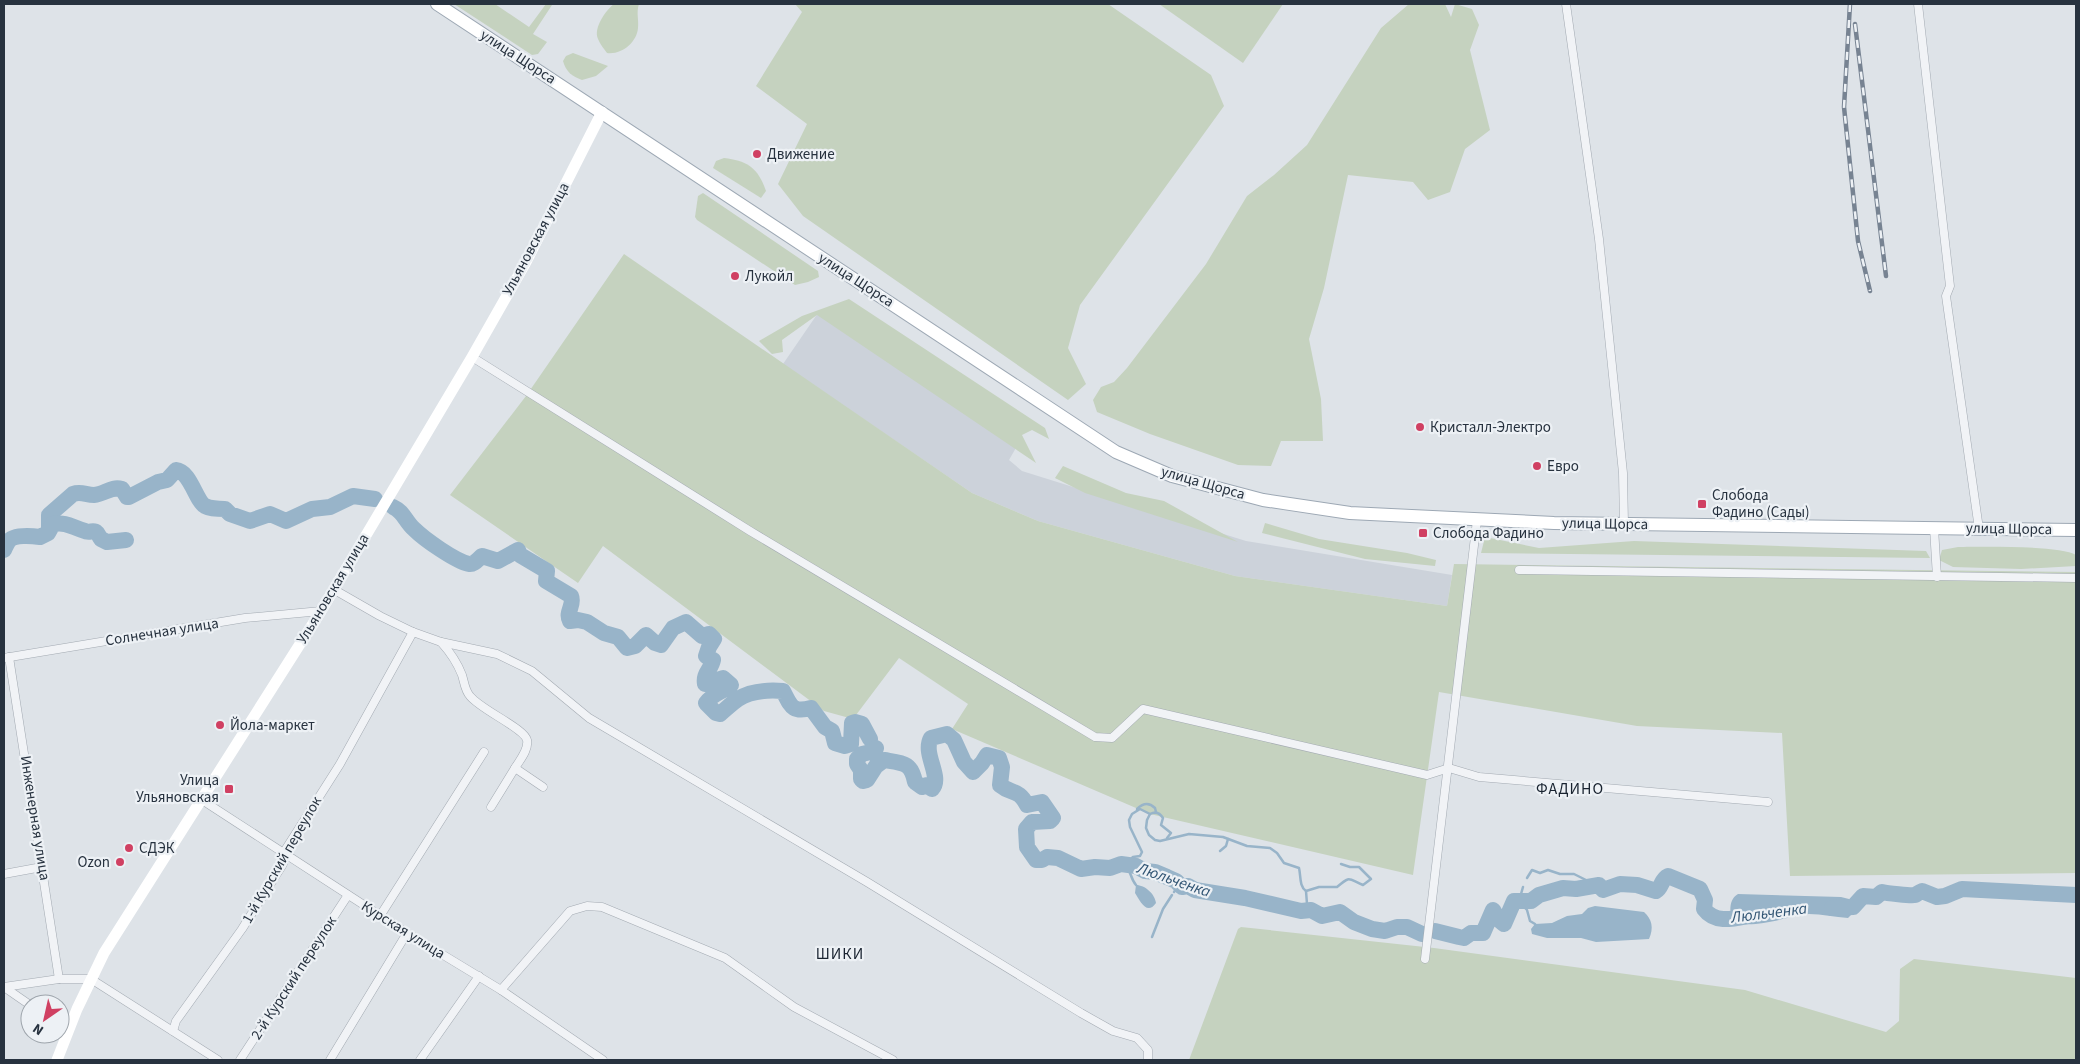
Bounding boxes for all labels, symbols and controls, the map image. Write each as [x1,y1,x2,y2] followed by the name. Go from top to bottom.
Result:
[476,25,560,89] street label: улица Щорса
[767,144,835,165] place label: Движение
[751,148,763,160] marker: Движение
[497,179,575,299] street label: Ульяновская улица
[814,248,898,312] street label: улица Щорса
[745,266,793,287] place label: Лукойл
[729,270,741,282] marker: Лукойл
[1430,417,1551,438] place label: Кристалл-Электро
[1414,421,1426,433] marker: Кристалл-Электро
[1547,456,1579,477] place label: Евро
[1531,460,1543,472] marker: Евро
[1159,461,1247,505] street label: улица Щорса
[1712,485,1810,523] place label: Слобода Фадино (Сады)
[1696,498,1708,510] marker: Слобода Фадино (Сады)
[1562,513,1648,535] street label: улица Щорса
[1966,518,2052,540] street label: улица Щорса
[1433,523,1544,544] place label: Слобода Фадино
[1417,527,1429,539] marker: Слобода Фадино
[292,530,374,648] street label: Ульяновская улица
[104,613,220,651] street label: Солнечная улица
[230,715,315,736] place label: Йола-маркет
[214,719,226,731] marker: Йола-маркет
[15,754,55,882] street label: Инженерная улица
[136,770,219,808] place label: Улица Ульяновская
[1536,778,1604,800] district label: ФАДИНО
[223,783,235,795] marker: Улица Ульяновская
[237,792,327,927] street label: 1-й Курский переулок
[139,838,175,859] place label: СДЭК
[123,842,135,854] marker: СДЭК
[78,852,110,873] place label: Ozon
[114,856,126,868] marker: Ozon
[1133,857,1214,903] water label: Люльченка
[357,896,449,964] street label: Курская улица
[1729,897,1809,929] water label: Люльченка
[246,912,342,1044] street label: 2-й Курский переулок
[816,943,864,965] district label: ШИКИ
[20,994,70,1044] north arrow
[29,1018,48,1040] text: N

